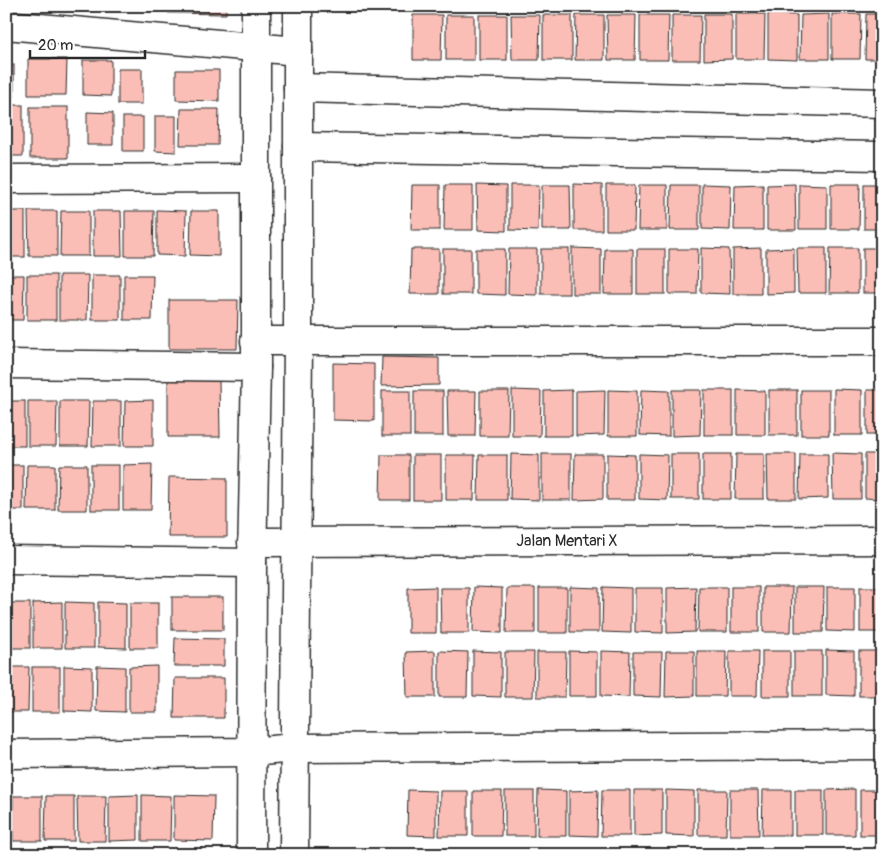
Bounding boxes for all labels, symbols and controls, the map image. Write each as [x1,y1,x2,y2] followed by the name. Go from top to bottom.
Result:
[30,28,145,60] scale bar
[38,36,73,55] text: 20 m
[516,531,618,551] street label: Jalan Mentari X

